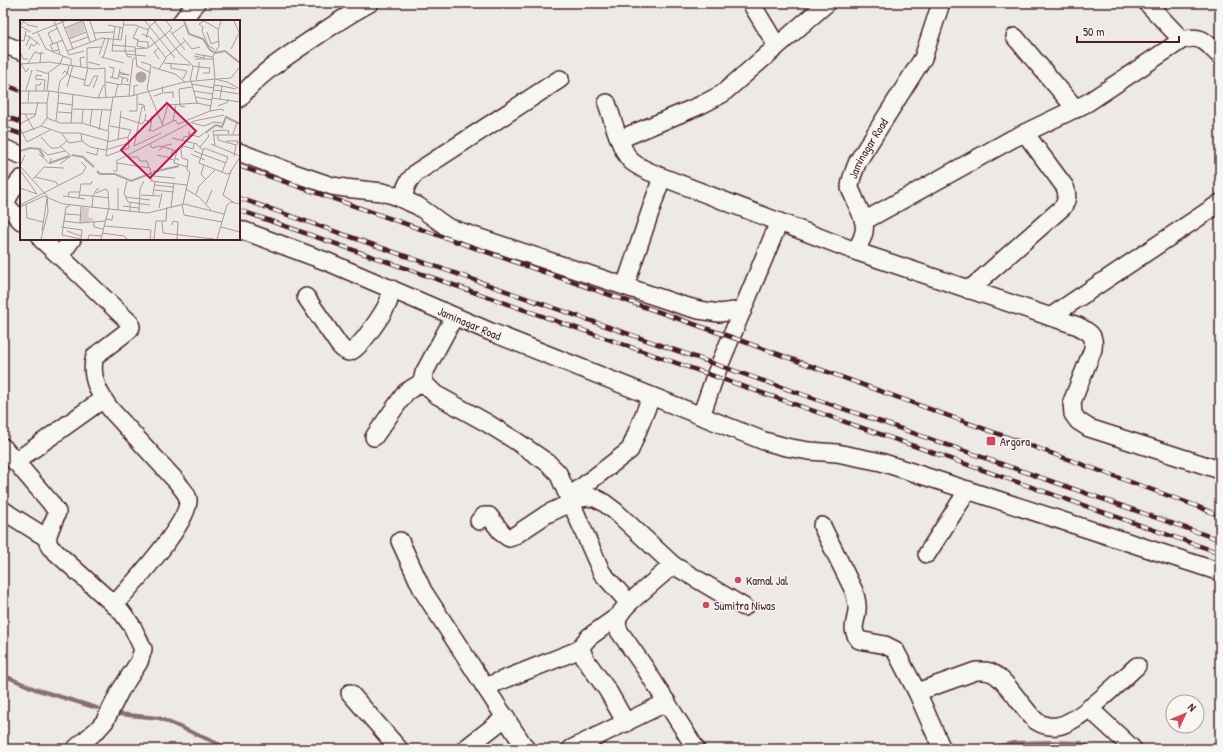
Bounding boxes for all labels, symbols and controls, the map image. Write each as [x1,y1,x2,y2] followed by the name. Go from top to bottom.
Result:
[1077,18,1179,44] scale bar
[20,20,240,240] inset map
[1083,23,1104,40] text: 50 m
[844,114,892,180] street label: Jaminagar Road
[435,302,504,344] street label: Jaminagar Road
[1000,433,1030,450] place label: Argora
[985,435,997,447] marker: Argora
[746,572,789,589] place label: Kamal Jal
[733,575,743,585] marker: Kamal Jal
[714,597,776,614] place label: Sumitra Niwas
[701,600,711,610] marker: Sumitra Niwas
[1165,694,1205,734] north arrow
[1185,700,1199,714] text: N

